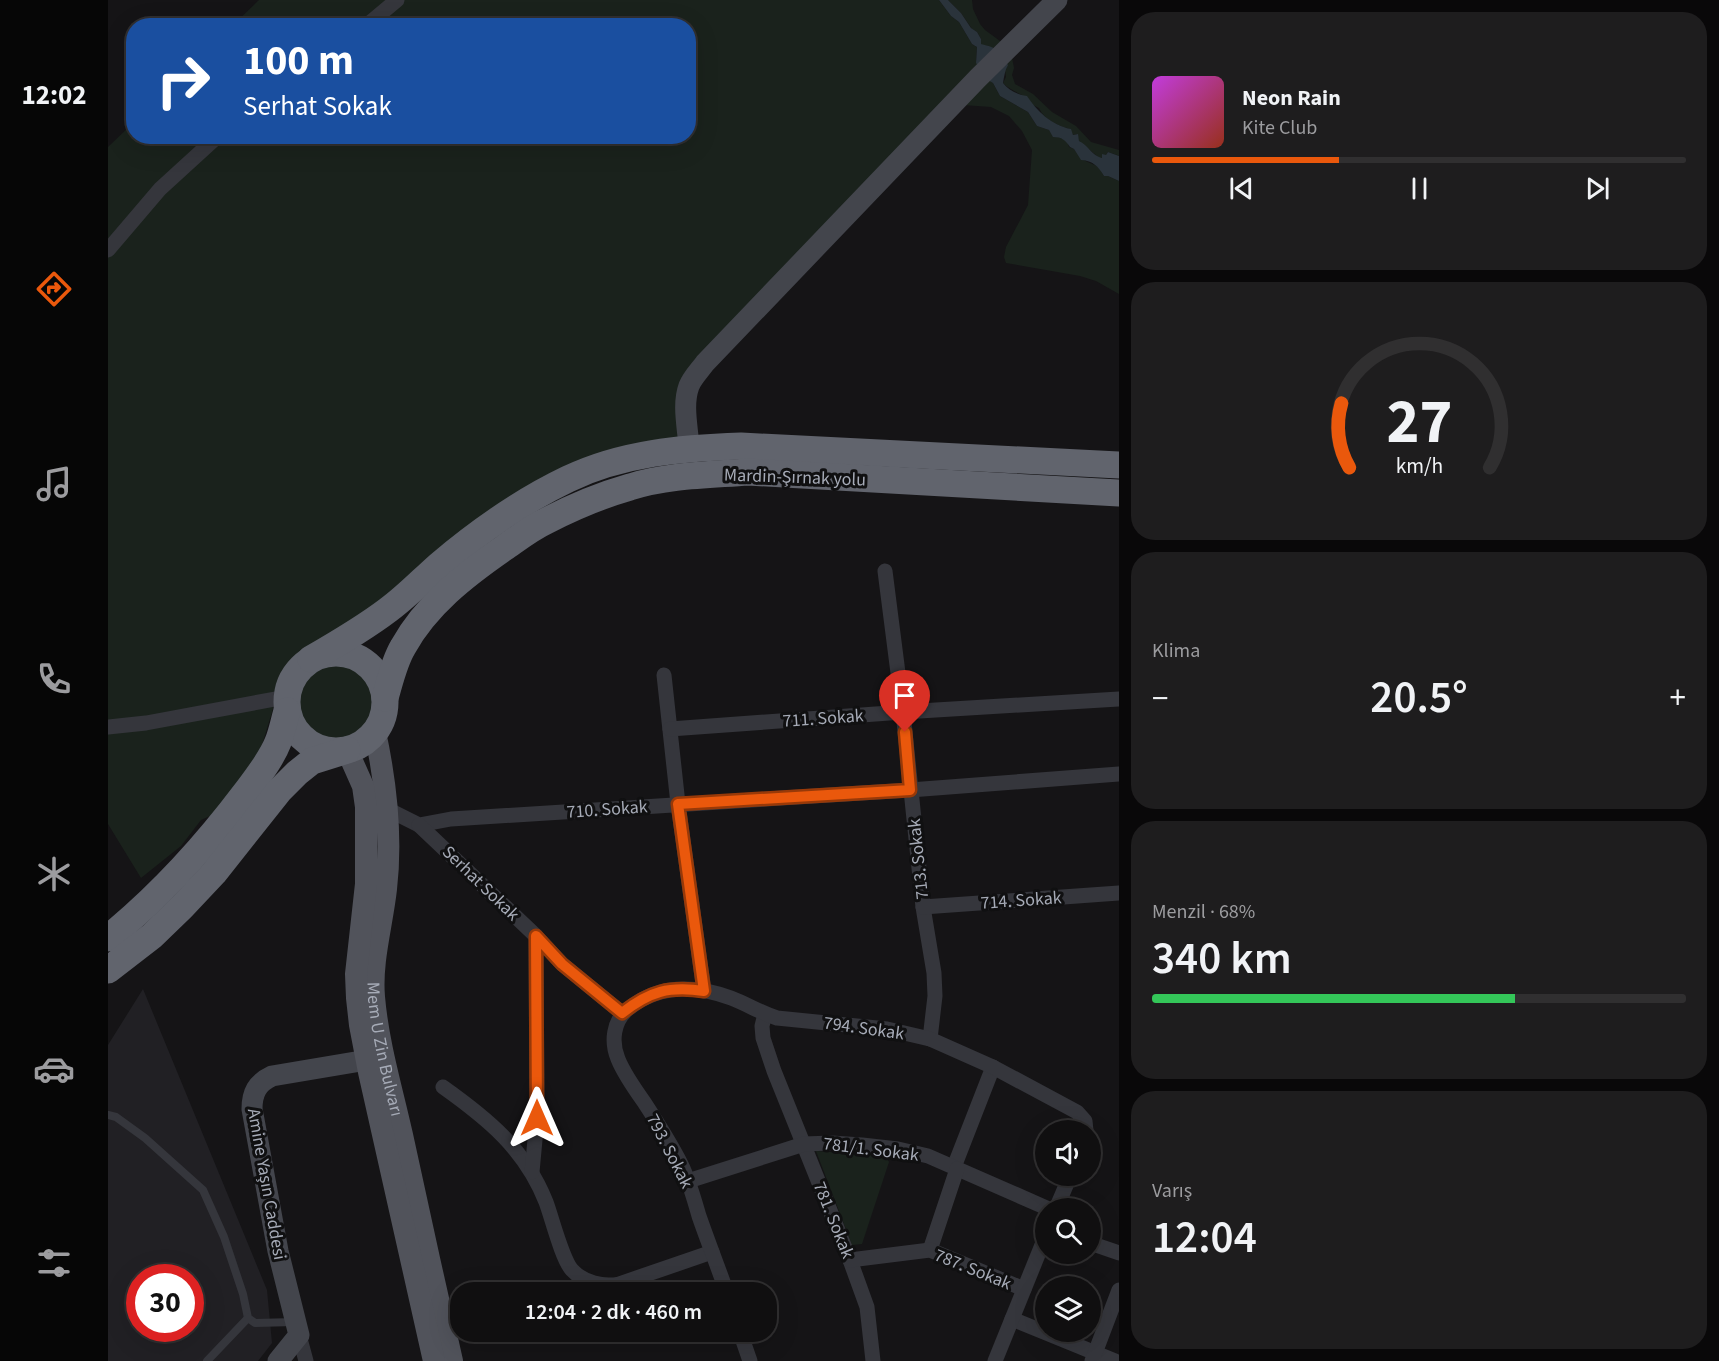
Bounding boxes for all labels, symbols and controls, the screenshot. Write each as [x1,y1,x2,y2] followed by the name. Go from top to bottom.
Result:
[243,31,354,91] text: 100 m
[144,42,222,120] icon: right
[21,76,87,115] text: 12:02
[1242,82,1341,114] text: Neon Rain
[243,87,392,126] text: Serhat Sokak
[1242,114,1317,142] text: Kite Club
[1225,172,1258,205] icon: previous
[1403,172,1436,205] icon: pause
[1581,172,1614,205] icon: next
[33,268,75,310] icon: directions
[1386,378,1452,467] text: 27
[1395,451,1443,482] text: km/h
[33,463,75,505] icon: music
[724,463,866,492] street label: Mardin-Şırnak yolu
[1152,637,1200,665] text: Klima
[33,658,75,700] icon: phone
[1370,666,1468,730] text: 20.5°
[879,670,930,732] pin
[1152,675,1168,722] text: −
[1670,675,1686,722] text: +
[888,679,921,712] icon: arrive
[782,703,864,734] street label: 711. Sokak
[566,794,648,825] street label: 710. Sokak
[902,817,935,901] street label: 713. Sokak
[436,840,525,927] street label: Serhat Sokak
[33,853,75,895] icon: climate
[980,885,1062,916] street label: 714. Sokak
[1152,898,1255,926] text: Menzil · 68%
[1152,927,1292,991] text: 340 km
[360,982,409,1119] street label: Mem U Zin Bulvarı
[822,1010,906,1047] street label: 794. Sokak
[33,1048,75,1090] icon: car
[505,1086,569,1150] position arrow
[241,1106,292,1262] street label: Amine Yaşın Caddesi
[640,1109,699,1193] street label: 793. Sokak
[1035,1120,1101,1342] map controls
[1035,1120,1101,1186] button: sound
[822,1131,920,1168] street label: 781/1. Sokak
[1152,1177,1192,1205] text: Varış
[807,1178,860,1263] street label: 781. Sokak
[1035,1198,1101,1264] button: search
[1152,1206,1257,1270] text: 12:04
[33,1242,75,1284] icon: filters
[931,1243,1015,1296] street label: 787. Sokak
[126,1264,204,1342] speed limit sign: 30
[1035,1276,1101,1342] button: layers
[525,1296,702,1328] text: 12:04 · 2 dk · 460 m

